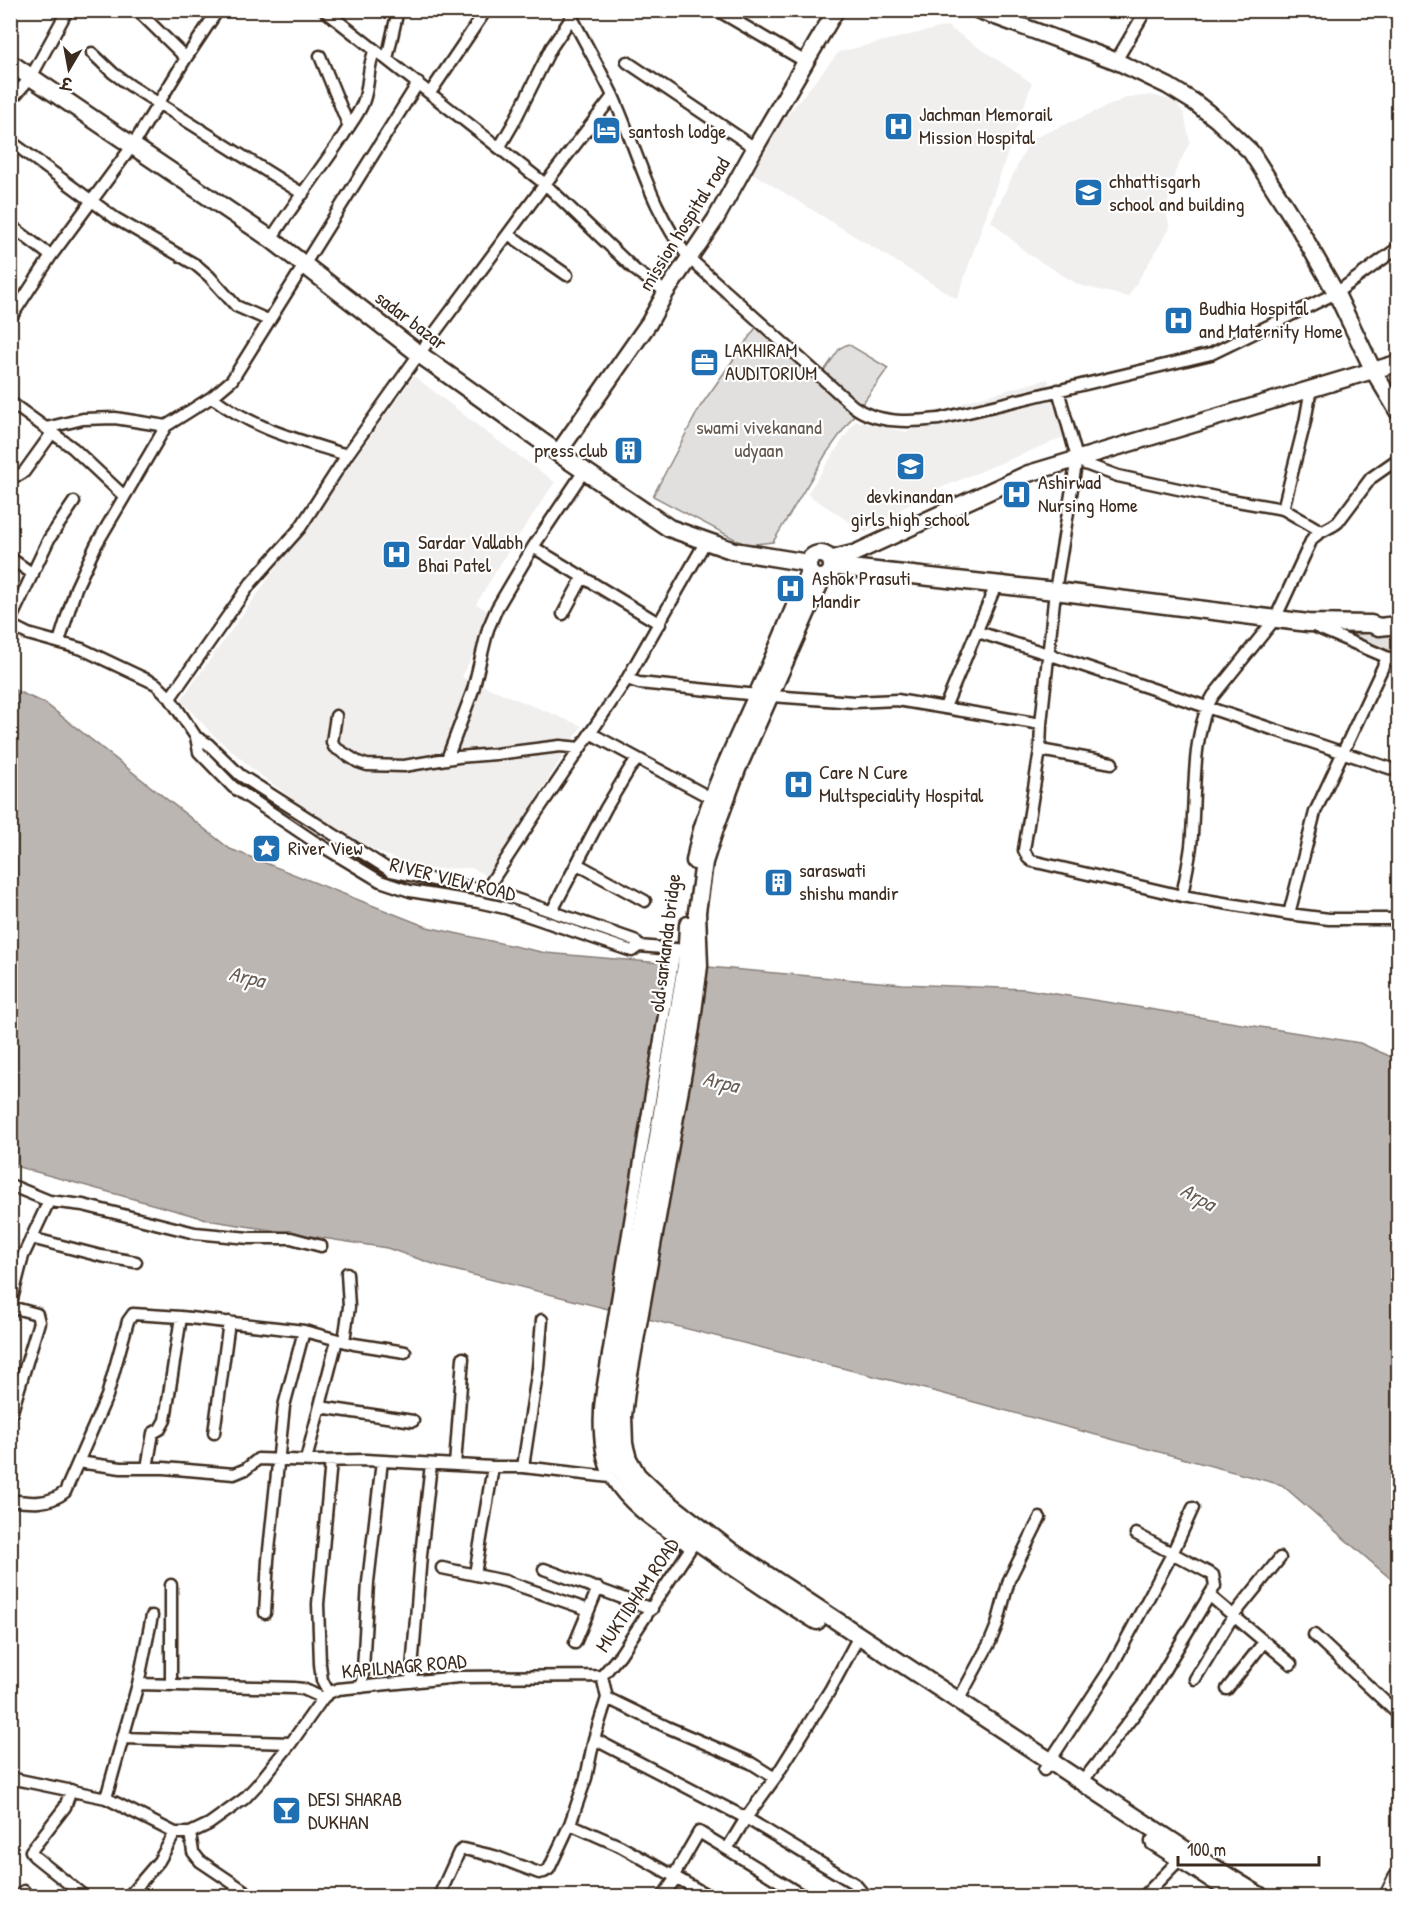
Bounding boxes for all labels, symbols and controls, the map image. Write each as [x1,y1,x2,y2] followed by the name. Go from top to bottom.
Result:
[39,39,99,99] north arrow
[58,72,76,96] text: उ
[919,100,1053,150] place label: Jachman Memorail Mission Hospital
[882,110,914,142] hospital icon: Jachman Memorail Mission Hospital
[591,115,623,147] hotel icon: santosh lodge
[628,117,726,144] place label: santosh lodge
[632,152,736,296] street label: mission hospital road
[1109,167,1245,217] place label: chhattisgarh school and building
[1072,177,1104,209] school or university icon: chhattisgarh school and building
[370,284,453,356] street label: sadar bazar
[1199,294,1343,344] place label: Budhia Hospital and Maternity Home
[1162,304,1194,336] hospital icon: Budhia Hospital and Maternity Home
[725,336,817,386] place label: LAKHIRAM AUDITORIUM
[688,346,720,378] office icon: LAKHIRAM AUDITORIUM
[696,413,822,463] park label: swami vivekanand udyaan
[613,434,645,466] building icon: press club
[534,436,608,463] place label: press club
[894,450,926,482] school or university icon: devkinandan girls high school
[1038,468,1138,518] place label: Ashirwad Nursing Home
[1001,478,1033,510] hospital icon: Ashirwad Nursing Home
[851,482,970,532] place label: devkinandan girls high school
[418,528,523,578] place label: Sardar Vallabh Bhai Patel
[381,538,413,570] hospital icon: Sardar Vallabh Bhai Patel
[812,564,911,614] place label: Ashok Prasuti Mandir
[775,573,807,605] hospital icon: Ashok Prasuti Mandir
[819,758,984,808] place label: Care N Cure Multspeciality Hospital
[782,768,814,800] hospital icon: Care N Cure Multspeciality Hospital
[251,832,283,864] place icon: River View
[288,834,363,861] place label: River View
[387,850,519,907] street label: RIVER VIEW ROAD
[799,856,899,906] place label: saraswati shishu mandir
[762,866,794,898] building icon: saraswati shishu mandir
[643,872,686,1014] street label: old sarkanda bridge
[227,958,270,995] water label: Arpa
[701,1063,744,1100] water label: Arpa
[1176,1175,1223,1219] water label: Arpa
[588,1532,685,1657] street label: MUKTIDHAM ROAD
[340,1647,468,1684] street label: KAPILNAGR ROAD
[308,1785,402,1835] place label: DESI SHARAB DUKHAN
[271,1795,303,1827] bar icon: DESI SHARAB DUKHAN
[1178,1829,1319,1867] scale bar
[1187,1837,1226,1862] text: 100 m

